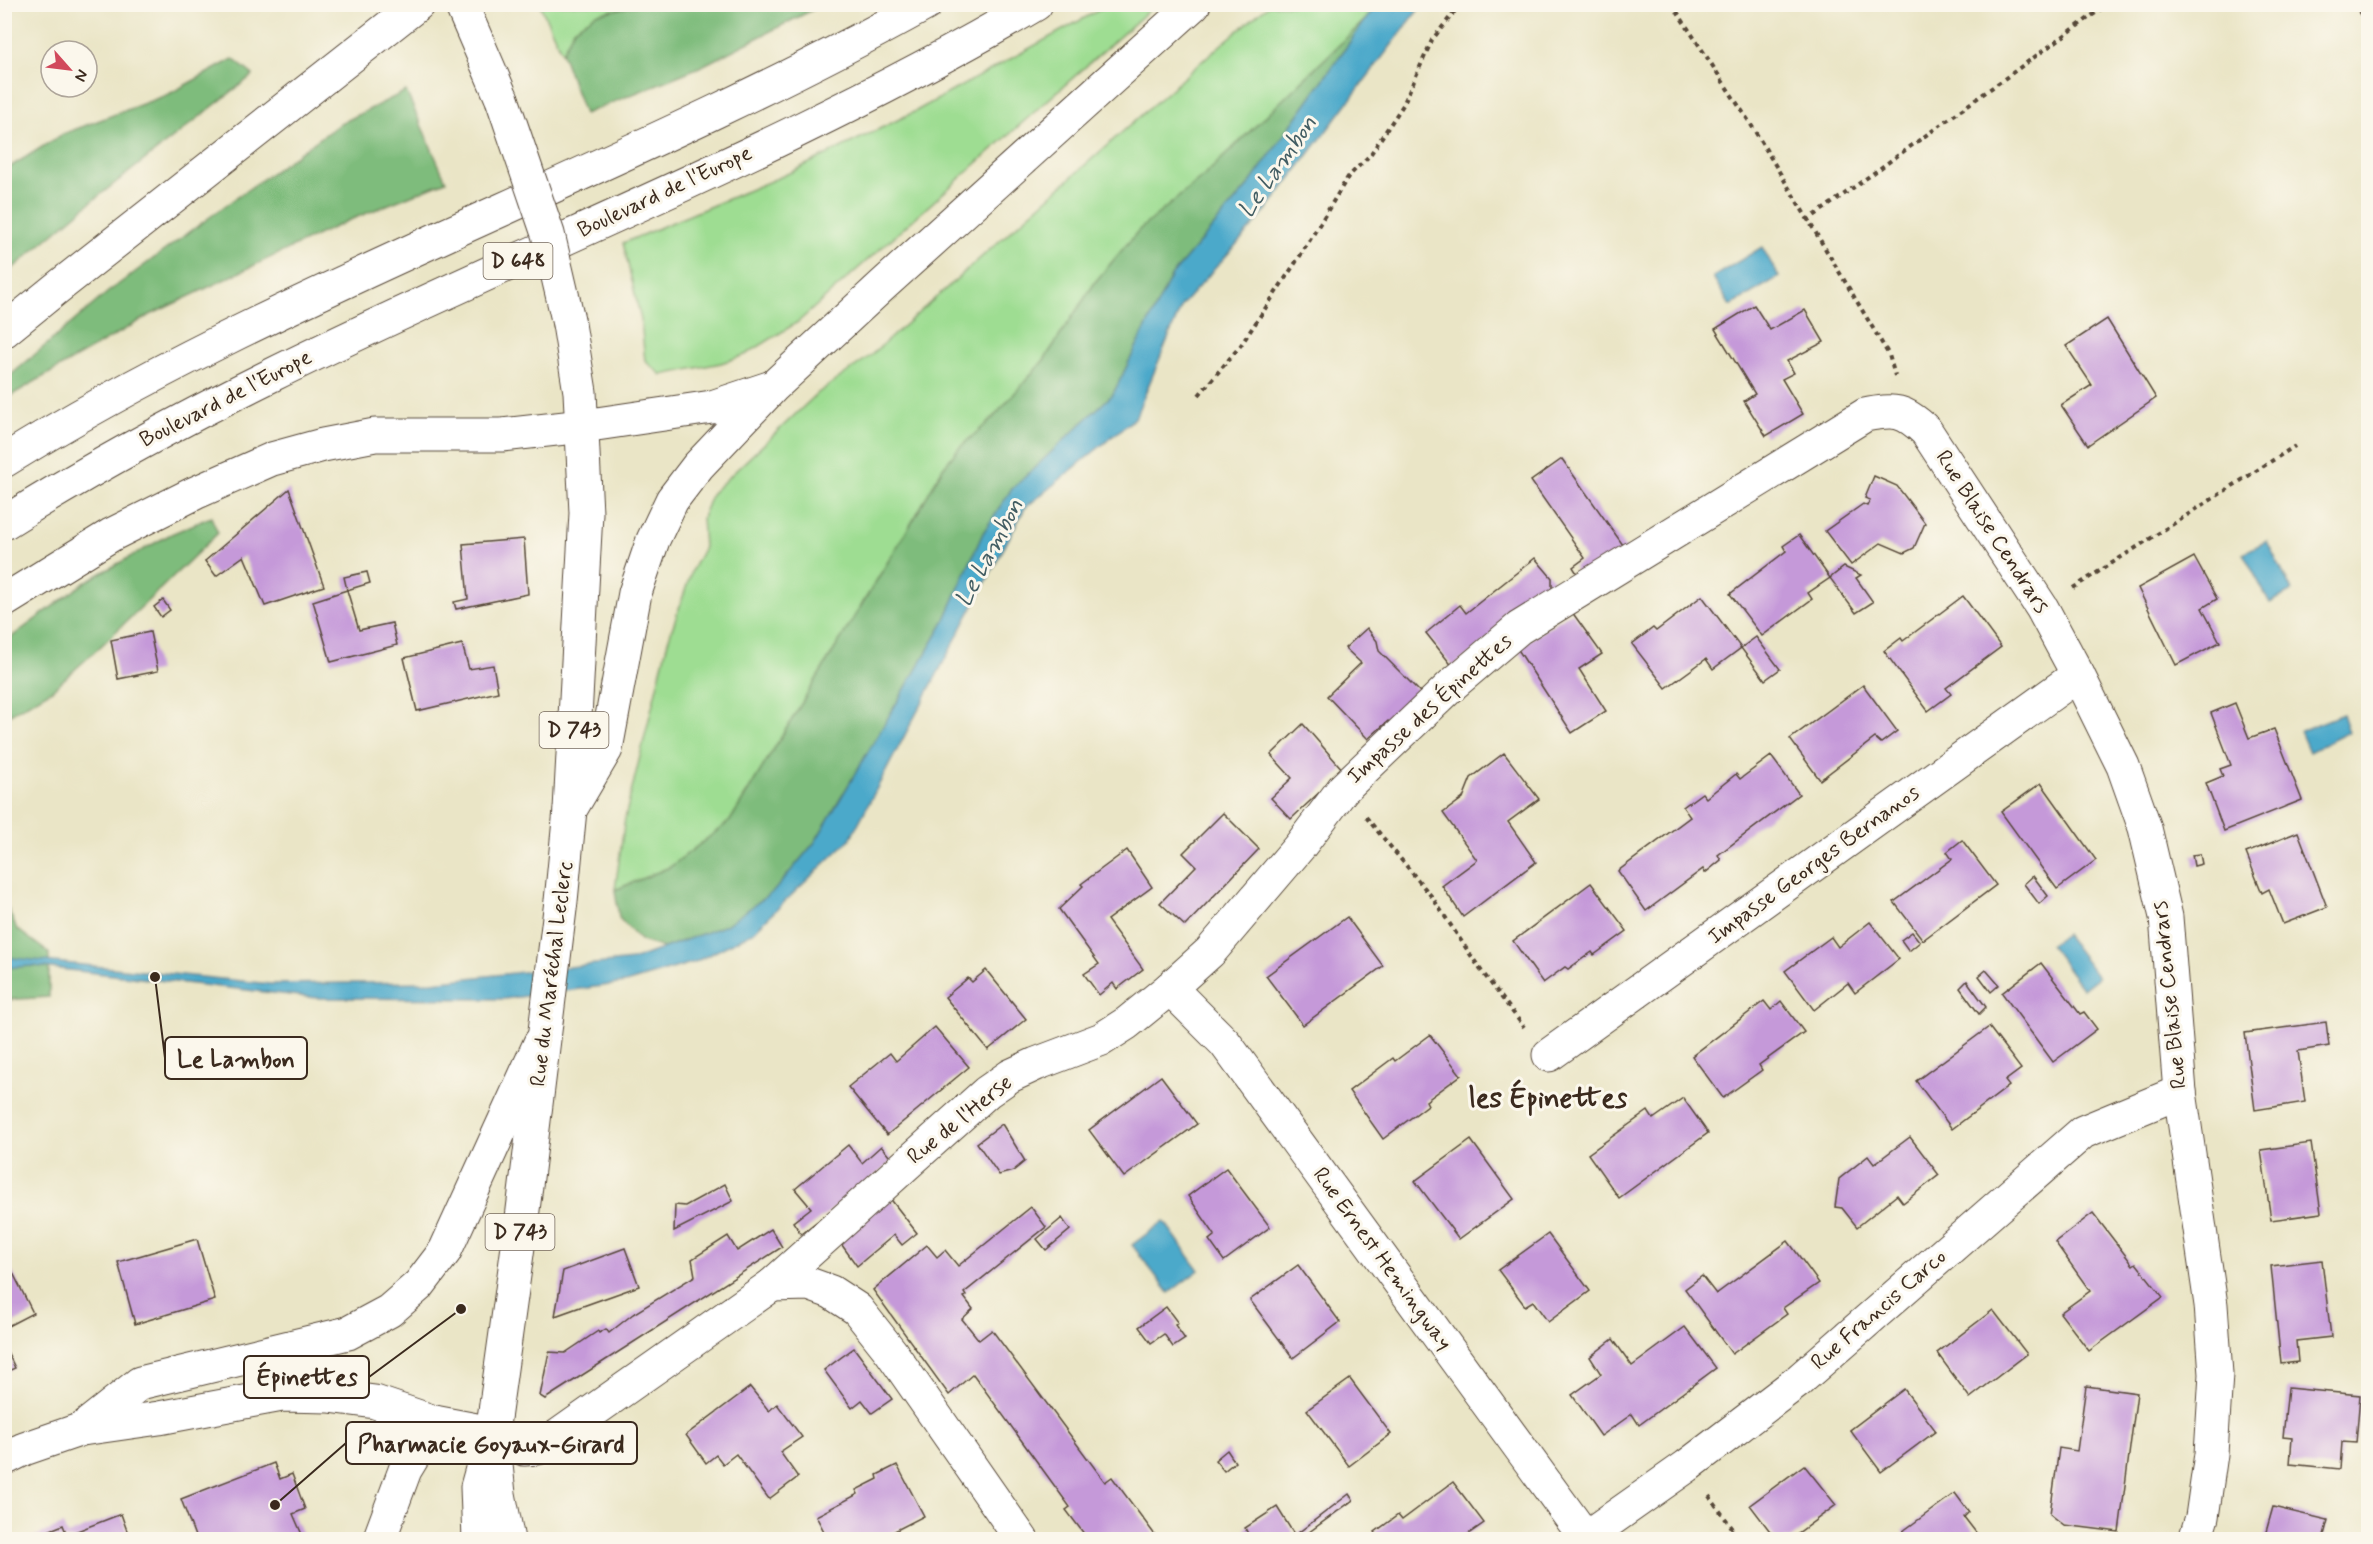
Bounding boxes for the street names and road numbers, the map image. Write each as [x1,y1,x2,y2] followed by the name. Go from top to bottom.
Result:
[573,139,757,245] street label: Boulevard de l'Europe
[484,243,552,279] road number: D 648
[135,343,317,454] street label: Boulevard de l'Europe
[1929,445,2055,619] street label: Rue Blaise Cendrars
[1341,627,1519,790] street label: Impasse des Épinettes
[540,712,608,748] road number: D 743
[1703,779,1926,952] street label: Impasse Georges Bernanos
[524,860,580,1088] street label: Rue du Maréchal Leclerc
[2146,899,2194,1090] street label: Rue Blaise Cendrars
[902,1069,1018,1171] street label: Rue de l'Herse
[1305,1162,1458,1357] street label: Rue Ernest Hemingway
[486,1214,554,1250] road number: D 743
[1805,1243,1953,1377] street label: Rue Francis Carco

